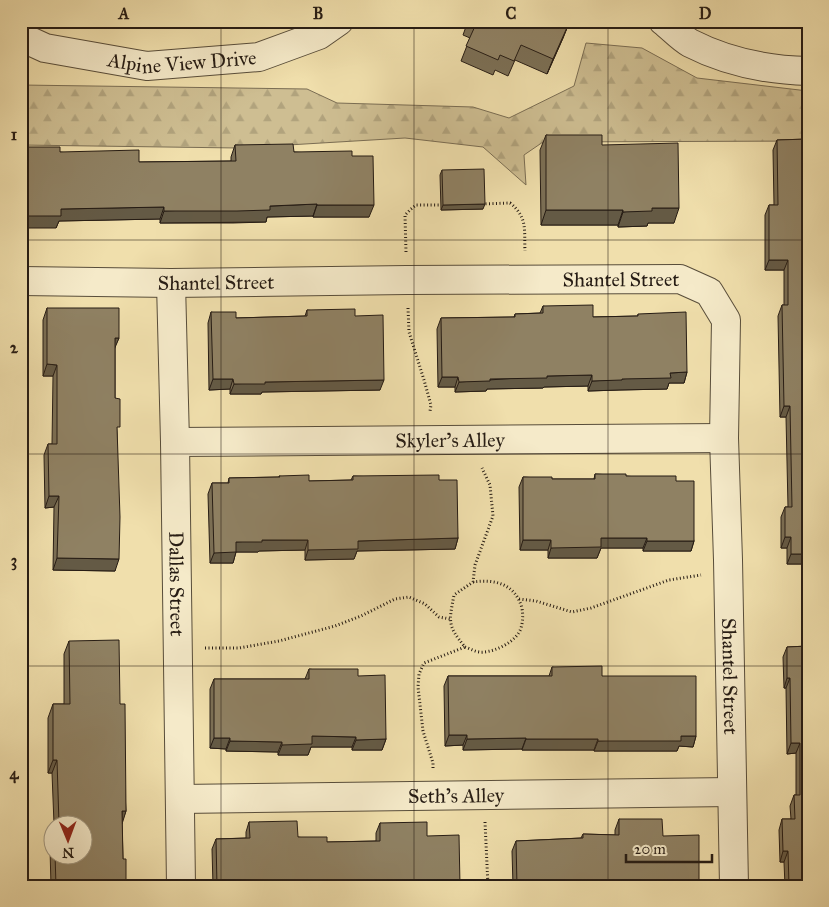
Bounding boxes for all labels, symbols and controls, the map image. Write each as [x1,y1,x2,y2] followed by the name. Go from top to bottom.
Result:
[118,4,130,23] text: A
[313,4,323,23] text: B
[506,4,517,23] text: C
[699,4,712,23] text: D
[105,45,257,78] street label: Alpine View Drive
[11,125,18,144] text: 1
[563,267,679,291] street label: Shantel Street
[157,270,275,295] street label: Shantel Street
[10,338,19,357] text: 2
[395,428,506,452] street label: Skyler's Alley
[164,531,190,637] street label: Dallas Street
[11,551,17,571] text: 3
[717,618,743,735] street label: Shantel Street
[10,764,20,784] text: 4
[408,783,505,808] street label: Seth's Alley
[42,814,92,864] north arrow
[626,832,713,864] scale bar
[634,840,666,858] text: 20 m
[62,844,74,861] text: N

